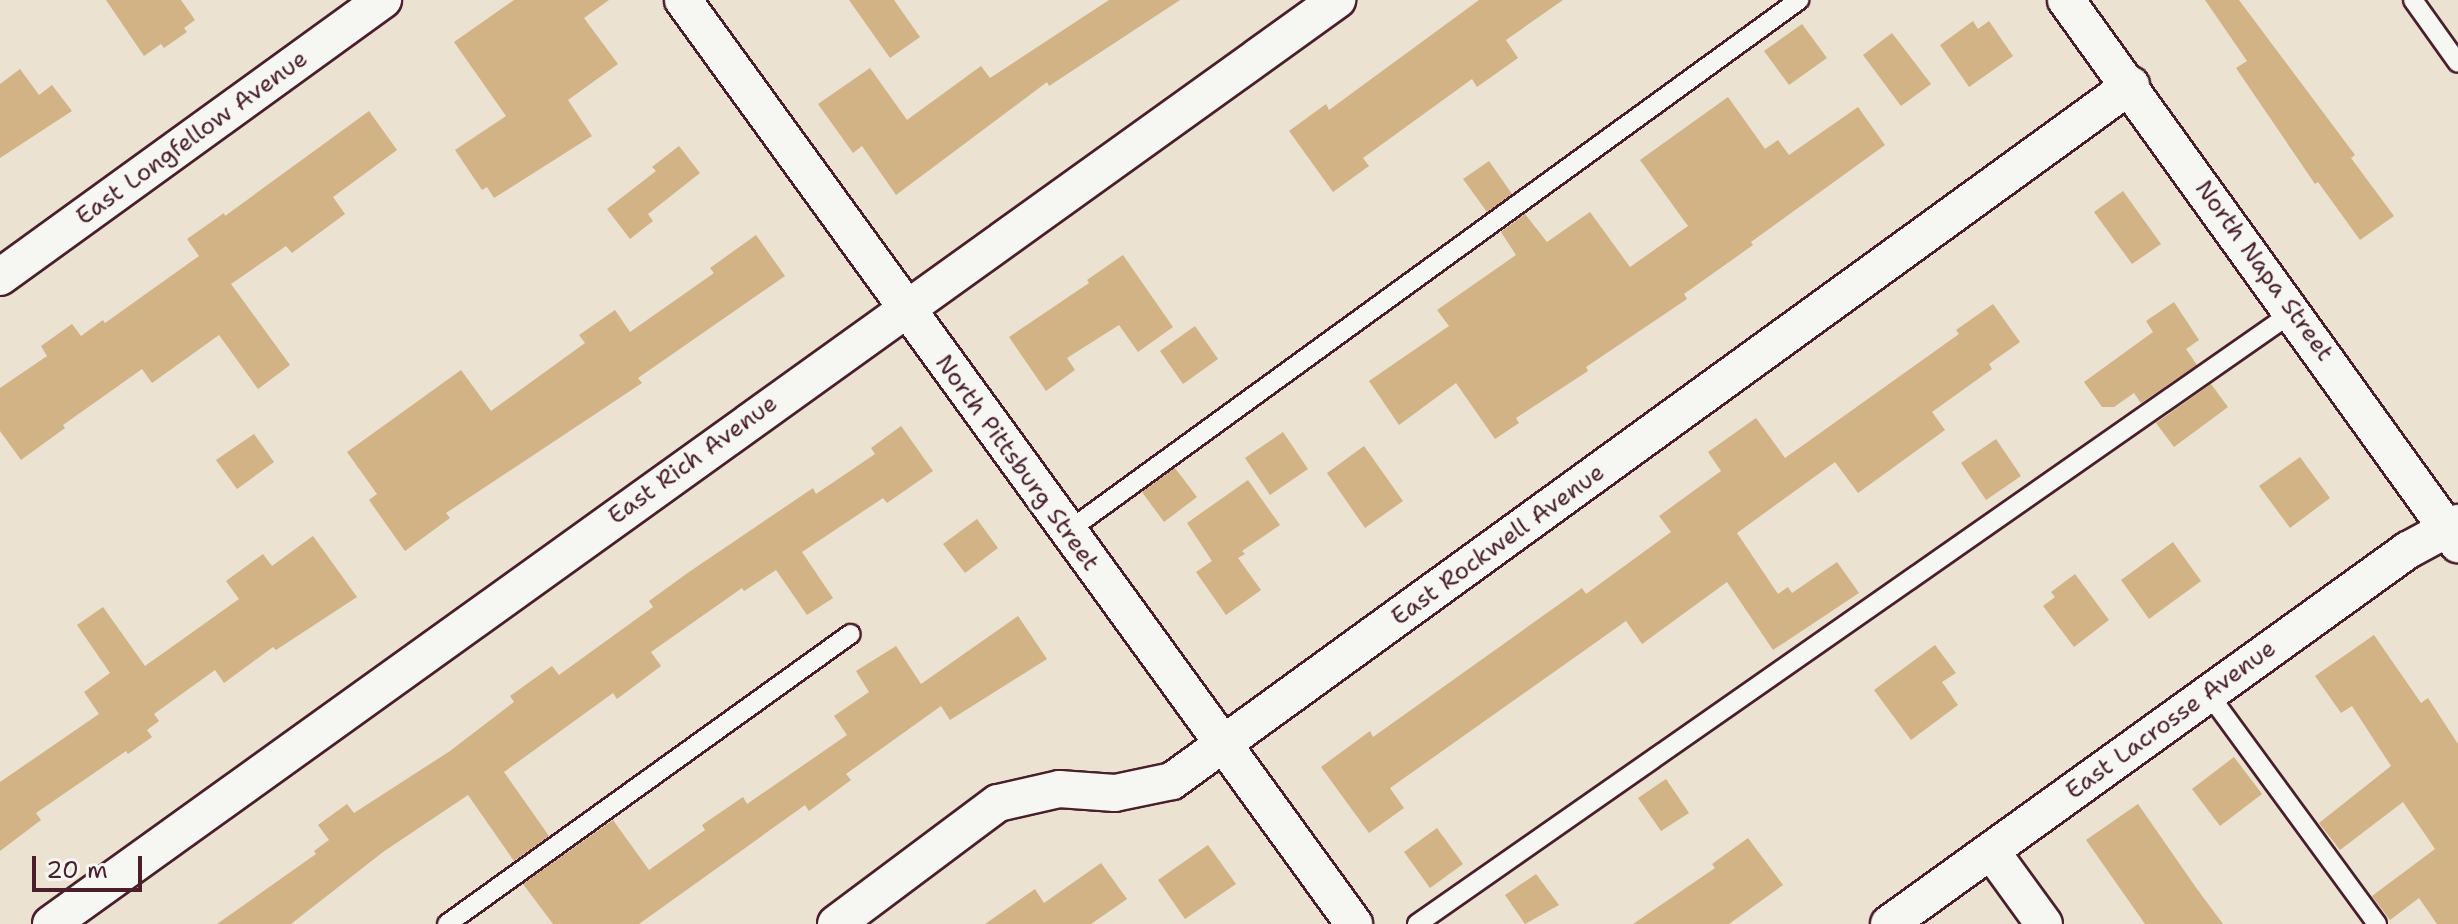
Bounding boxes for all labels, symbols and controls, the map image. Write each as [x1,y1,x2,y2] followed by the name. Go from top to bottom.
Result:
[71,44,313,232] street label: East Longfellow Avenue
[2189,175,2339,367] street label: North Napa Street
[929,349,1105,577] street label: North Pittsburg Street
[603,389,783,531] street label: East Rich Avenue
[1386,458,1610,632] street label: East Rockwell Avenue
[2060,634,2282,806] street label: East Lacrosse Avenue
[36,840,146,890] scale bar
[46,854,108,886] text: 20 m

